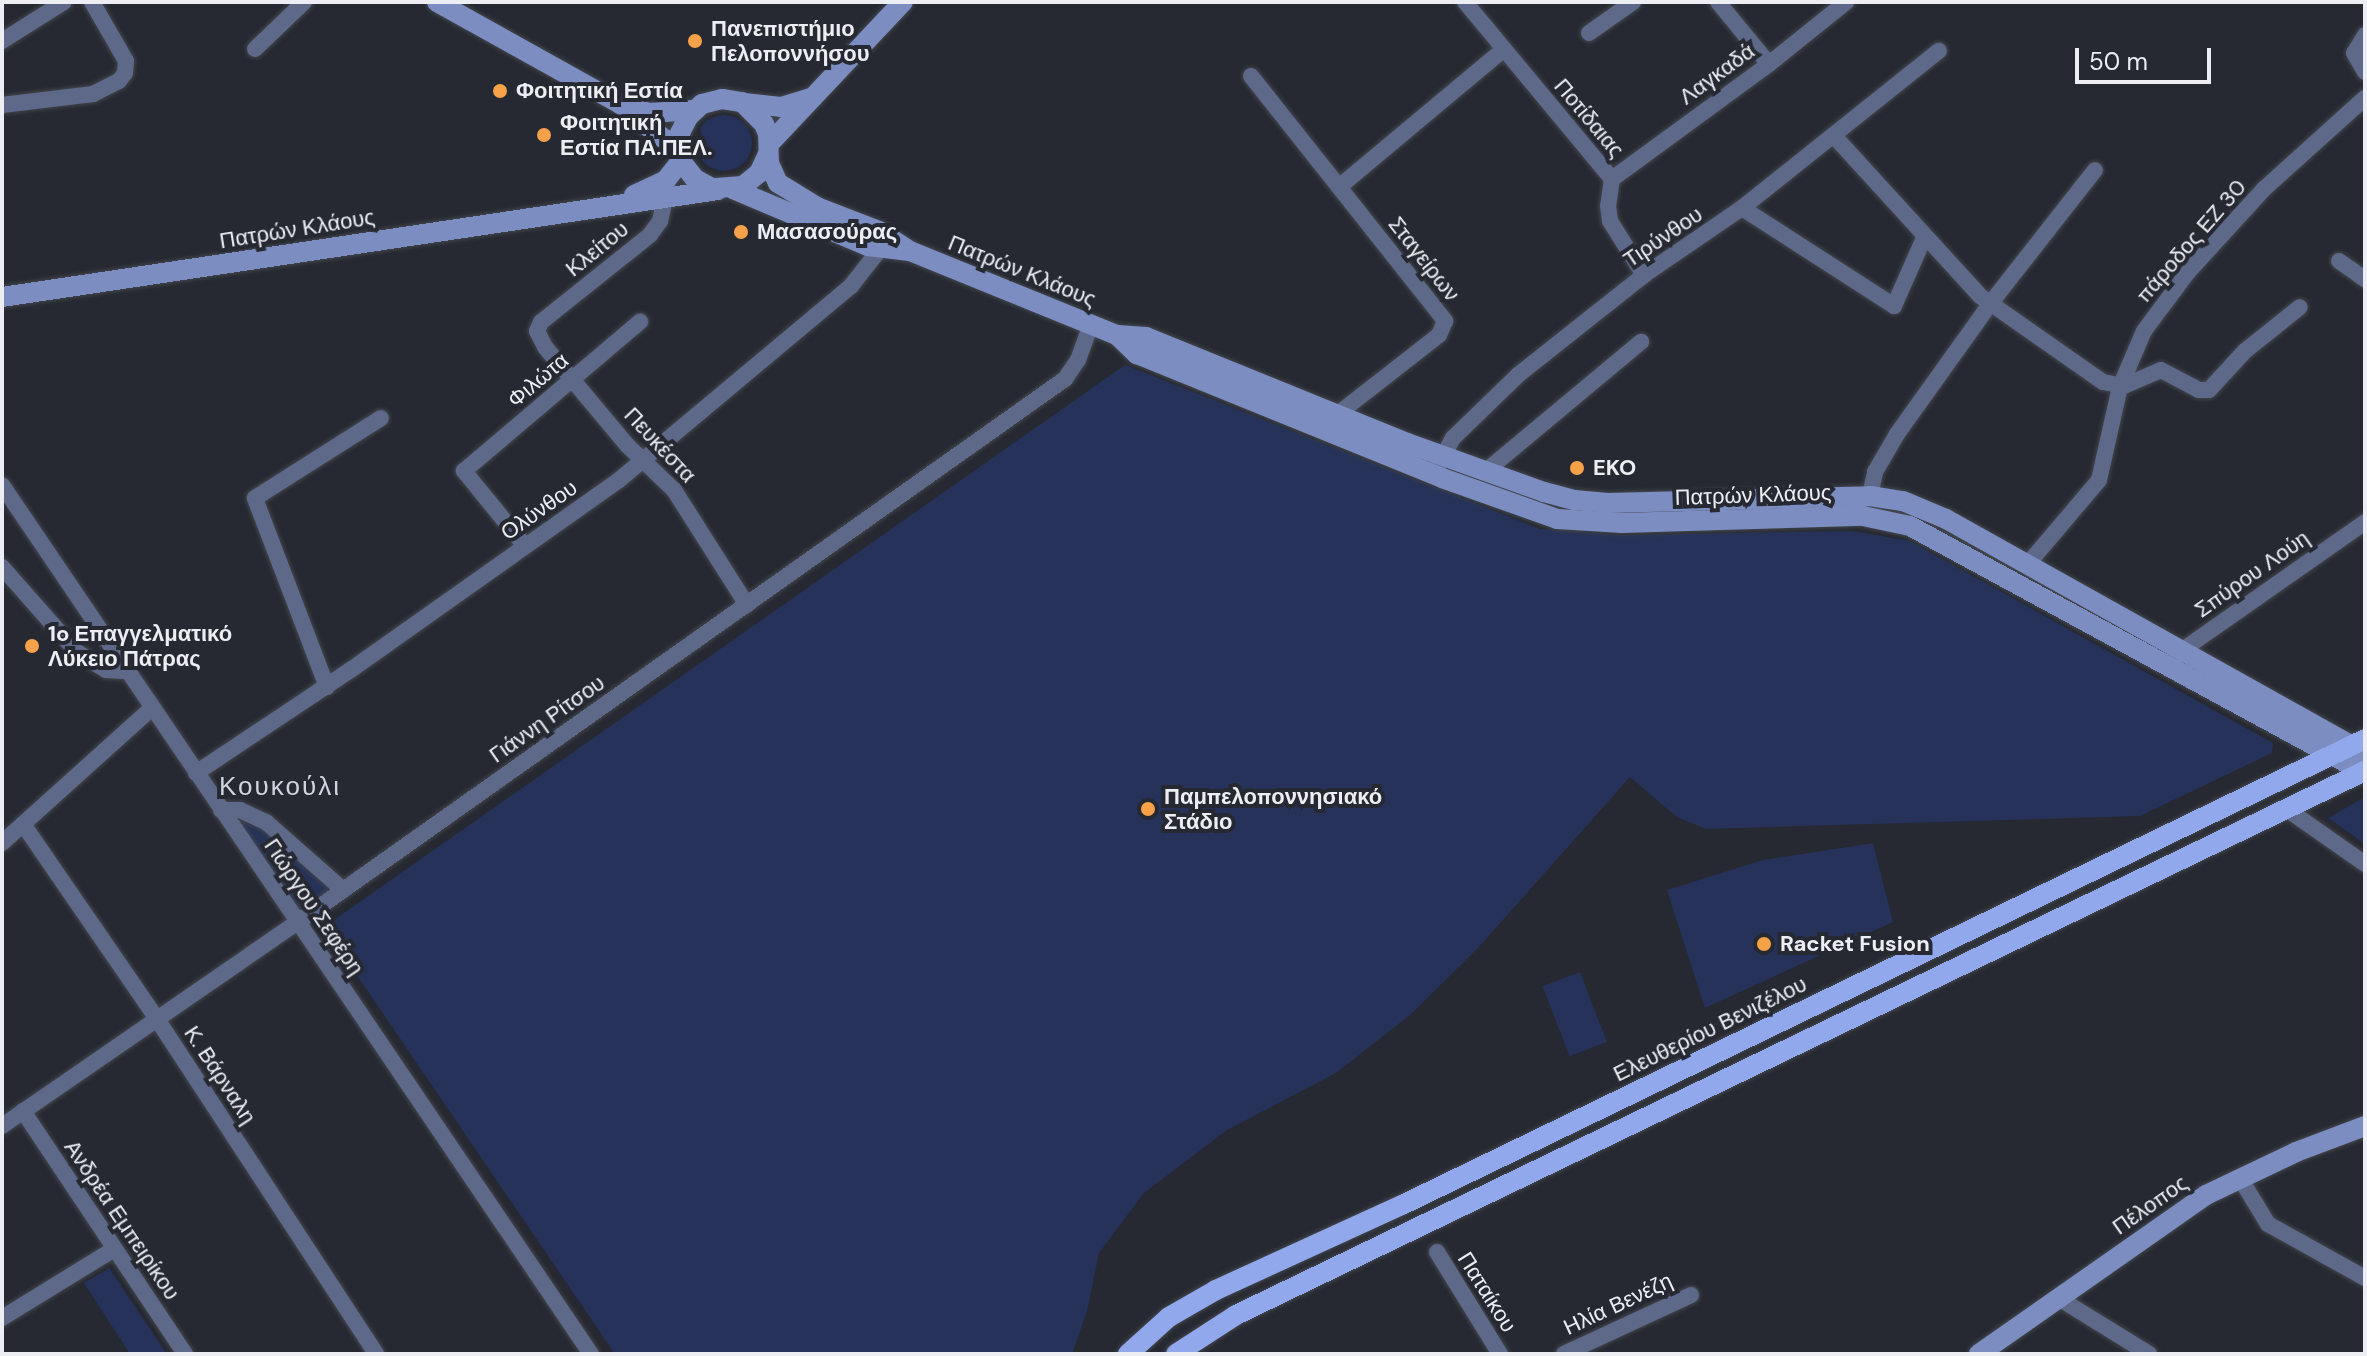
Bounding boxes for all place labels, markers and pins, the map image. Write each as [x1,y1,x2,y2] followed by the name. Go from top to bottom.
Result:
[711,15,870,66] place label: Πανεπιστήμιο Πελοποννήσου
[686,32,704,50] marker: Πανεπιστήμιο Πελοποννήσου
[516,78,683,104] place label: Φοιτητική Εστία
[491,82,509,100] marker: Φοιτητική Εστία
[560,109,712,160] place label: Φοιτητική Εστία ΠΑ.ΠΕΛ.
[535,126,553,144] marker: Φοιτητική Εστία ΠΑ.ΠΕΛ.
[757,219,897,245] place label: Μασασούρας
[732,223,750,241] marker: Μασασούρας
[1593,455,1636,481] place label: EKO
[1568,459,1586,477] marker: EKO
[48,620,232,672] place label: 1o Επαγγελματικό Λύκειο Πάτρας
[23,637,41,655] marker: 1o Επαγγελματικό Λύκειο Πάτρας
[1164,783,1382,834] place label: Παμπελοποννησιακό Στάδιο
[1139,800,1157,818] marker: Παμπελοποννησιακό Στάδιο
[1780,931,1930,957] place label: Racket Fusion
[1755,935,1773,953] marker: Racket Fusion

